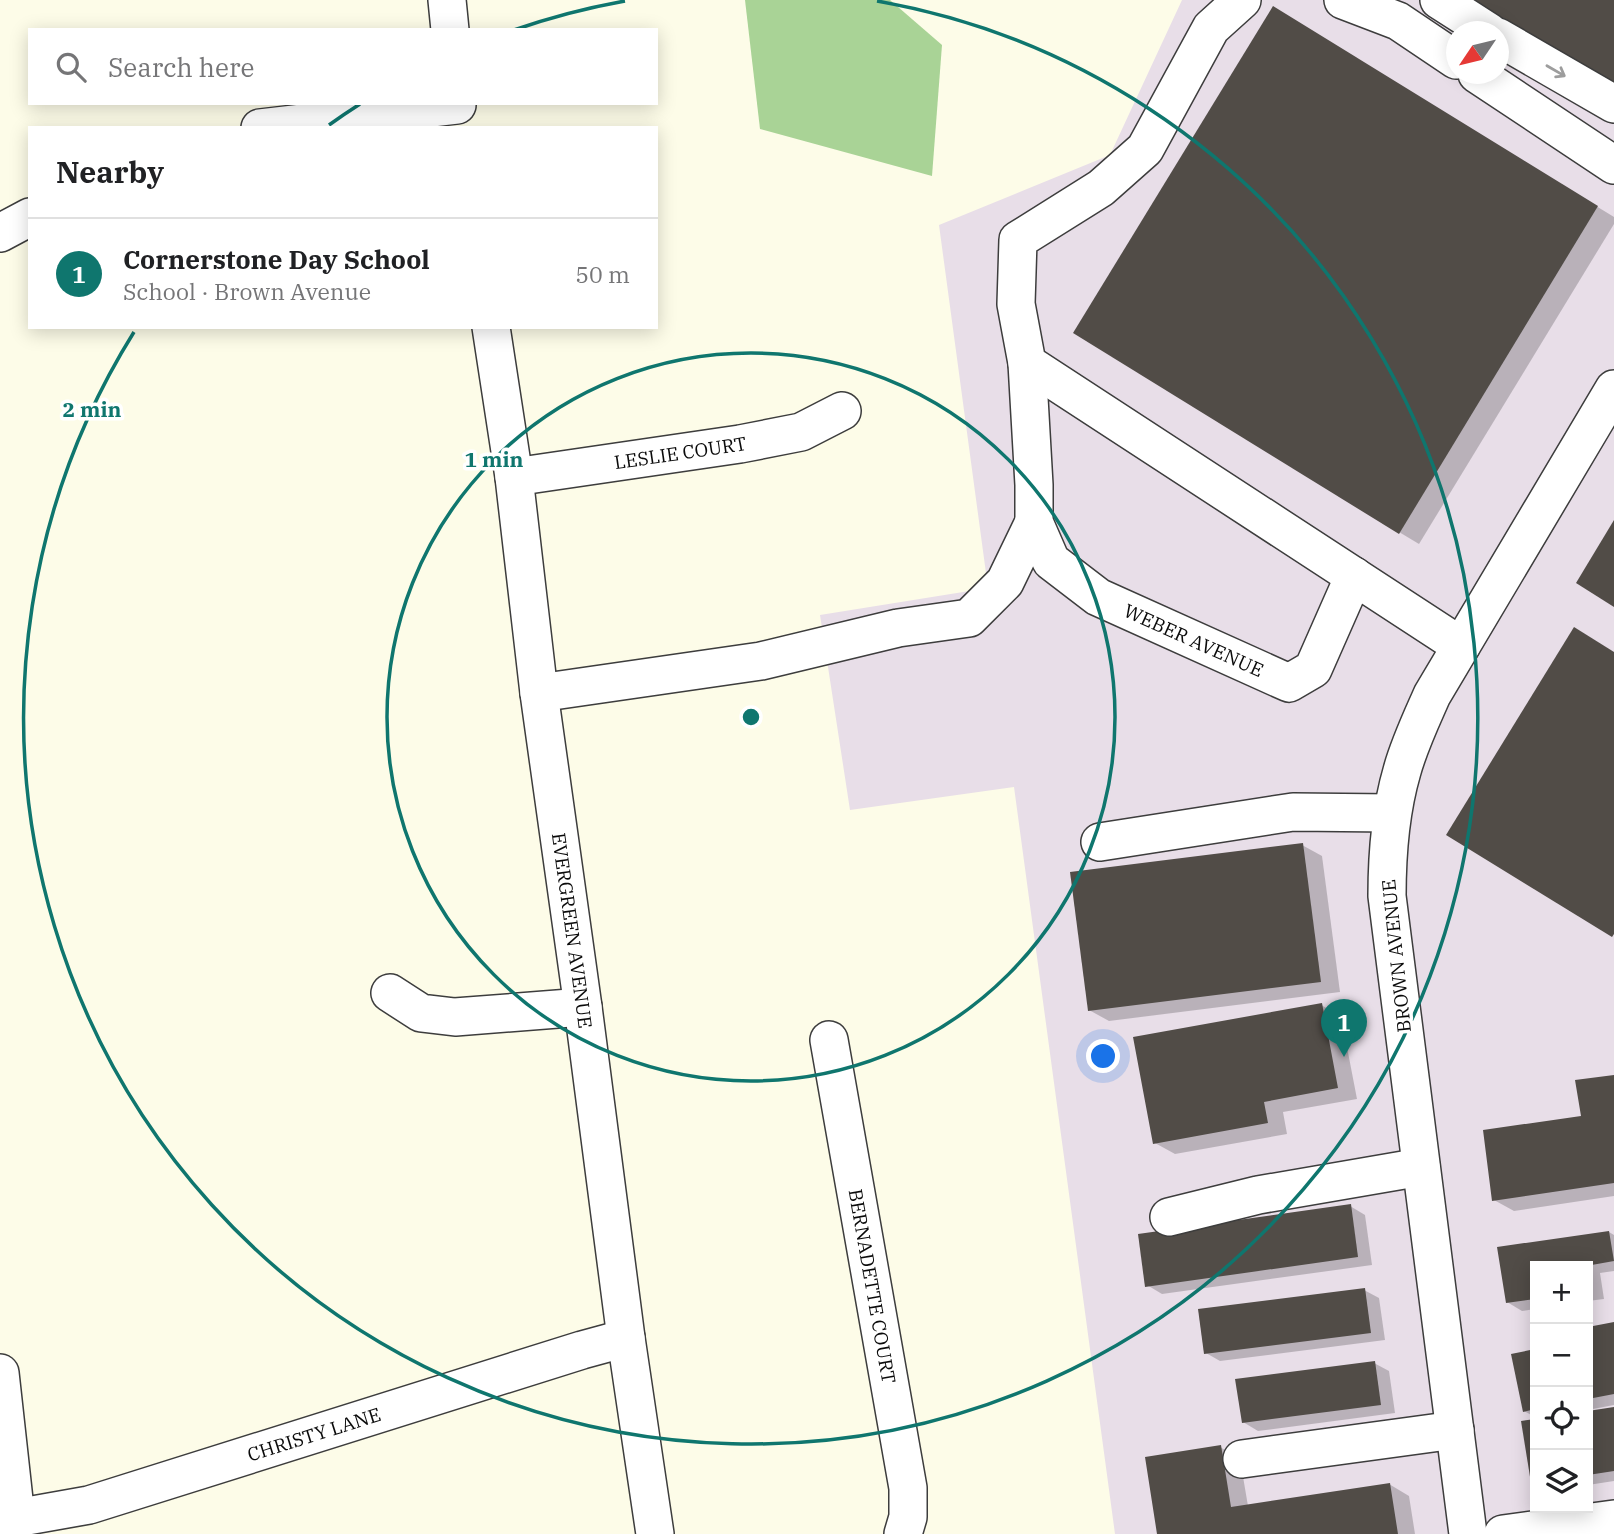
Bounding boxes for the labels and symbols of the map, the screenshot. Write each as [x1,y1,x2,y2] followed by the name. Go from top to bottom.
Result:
[1446,21,1509,84] north arrow
[1546,64,1566,78] one-way arrow
[63,395,121,423] text: 2 min
[612,431,749,474] street label: LESLIE COURT
[465,445,523,473] text: 1 min
[1120,598,1267,682] street label: WEBER AVENUE
[739,705,763,729] centre of rings
[547,831,598,1030] street label: EVERGREEN AVENUE
[1376,878,1416,1034] street label: BROWN AVENUE
[1321,999,1367,1057] pin: 1
[1086,1039,1120,1073] your location
[843,1187,901,1385] street label: BERNADETTE COURT
[244,1402,384,1466] street label: CHRISTY LANE

